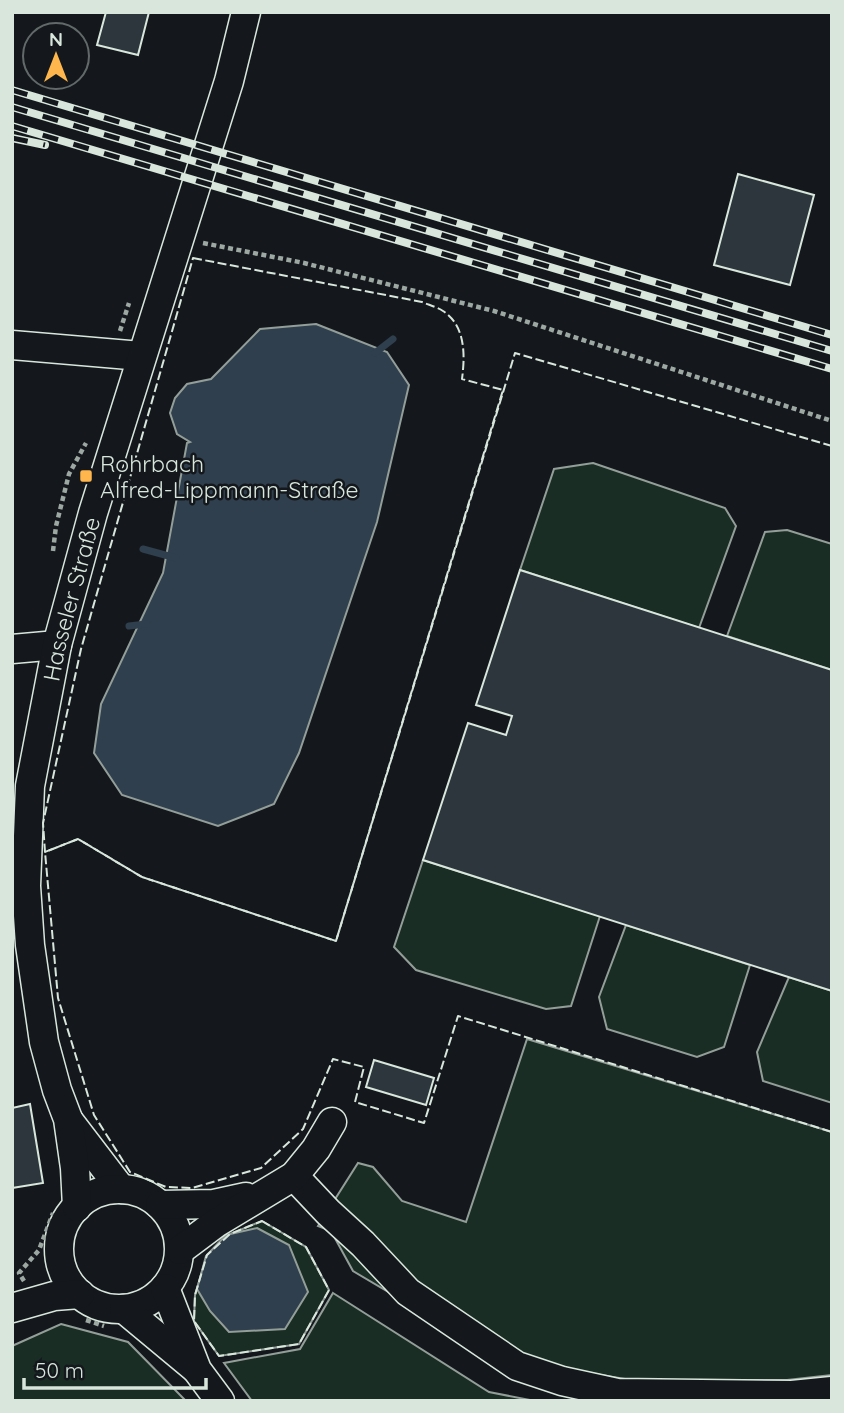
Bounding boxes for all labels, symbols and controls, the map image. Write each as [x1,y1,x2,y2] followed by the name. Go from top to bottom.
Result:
[21,21,91,91] north arrow
[49,27,63,51] text: N
[100,449,358,504] place label: Rohrbach Alfred-Lippmann-Straße
[78,468,94,484] marker: Rohrbach Alfred-Lippmann-Straße
[36,514,106,683] street label: Hasseler Straße
[24,1346,206,1390] scale bar
[35,1357,84,1383] text: 50 m

